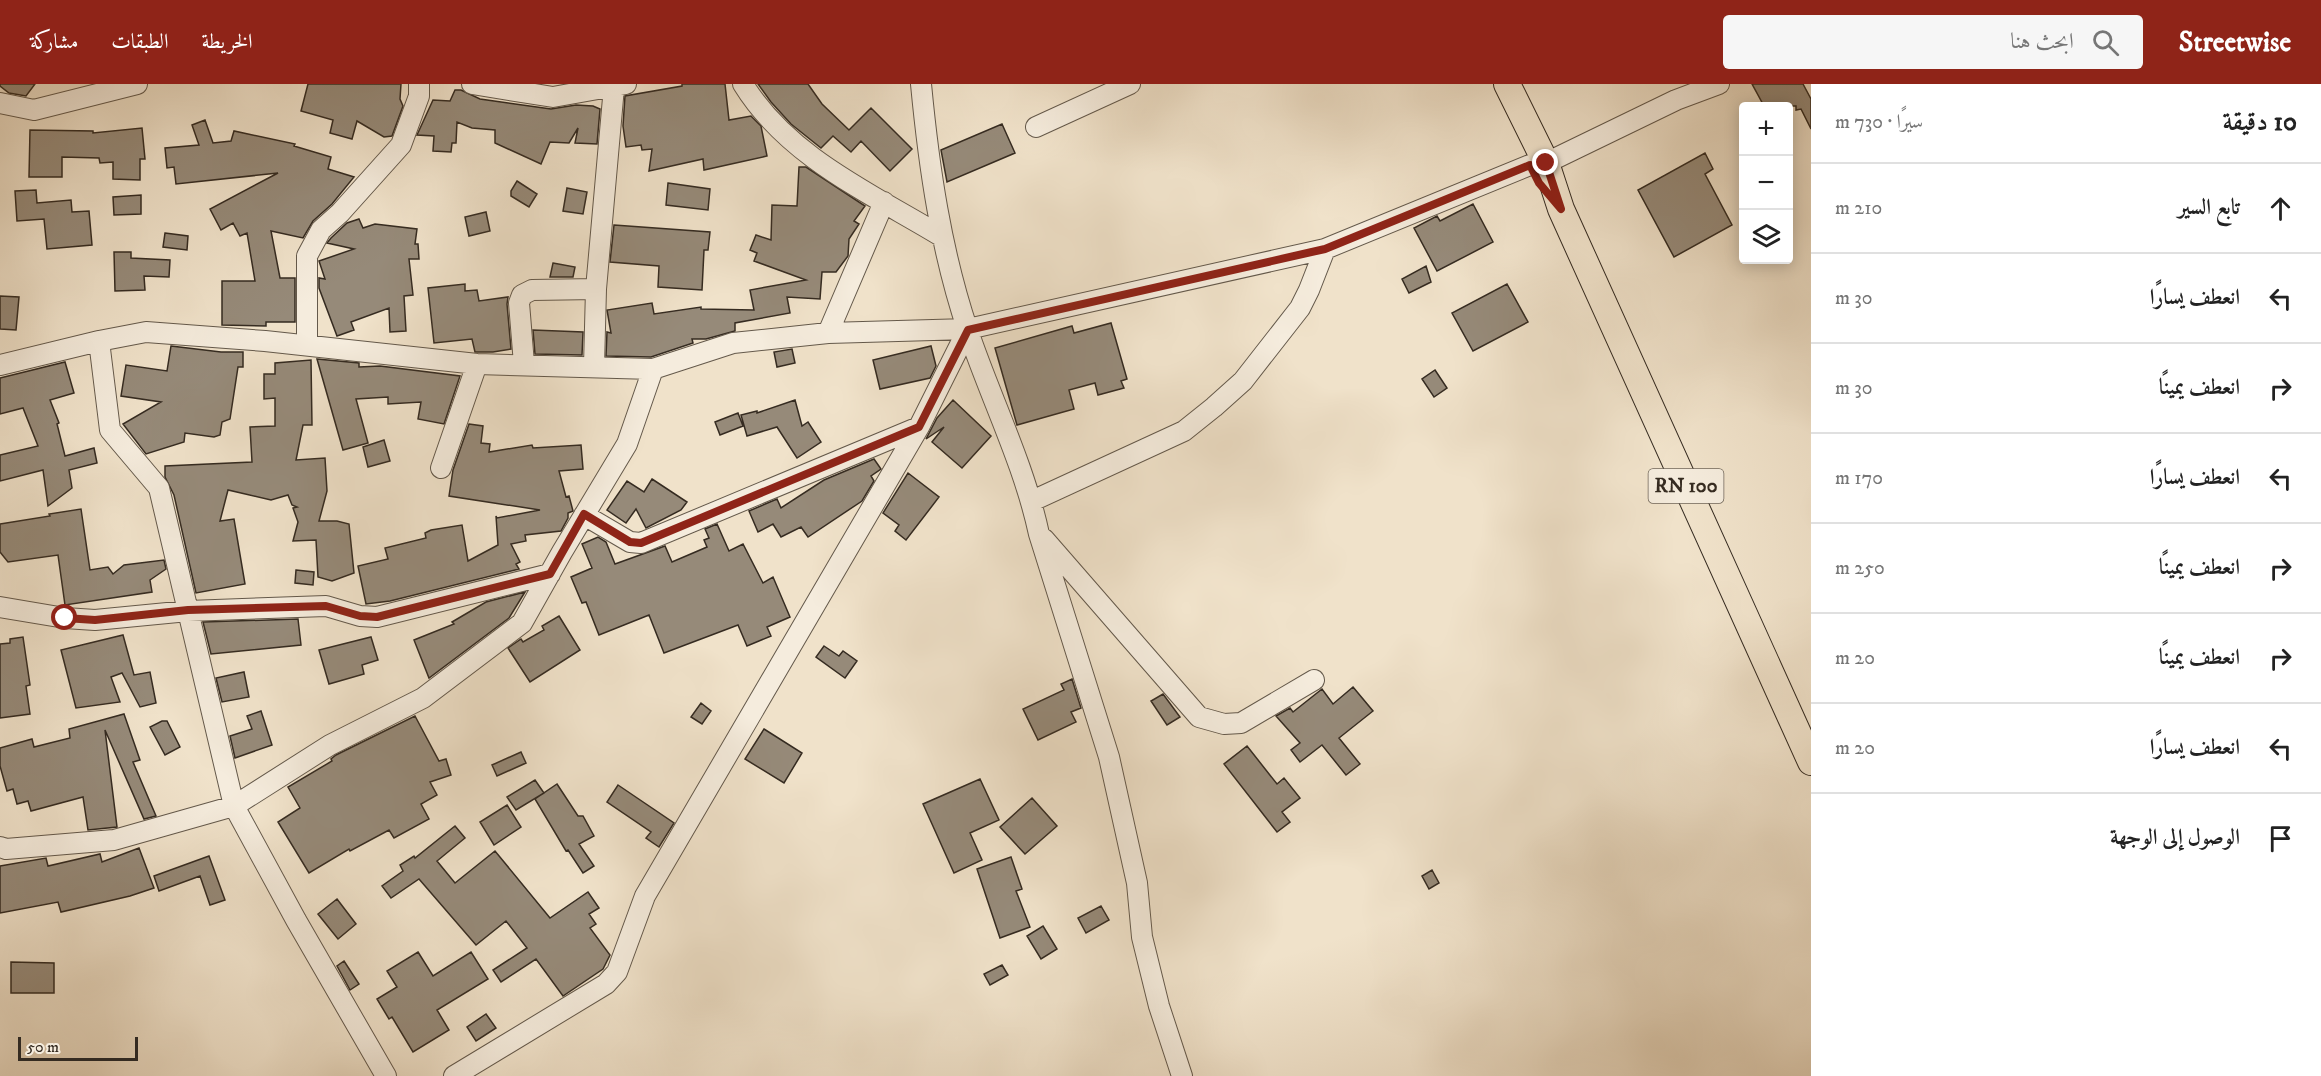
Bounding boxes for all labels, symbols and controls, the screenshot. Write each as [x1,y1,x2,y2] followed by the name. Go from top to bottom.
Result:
[1723,15,2143,69] search box
[2179,25,2291,60] text: Streetwise
[2089,26,2122,59] icon: search
[2010,28,2074,55] text: ابحث هنا
[30,29,78,55] text: مشاركة
[111,29,168,55] text: الطبقات
[201,29,253,55] text: الخريطة
[1739,102,1793,264] map controls
[1739,102,1793,156] button: +
[2223,106,2297,139] text: 10 دقيقة
[1835,110,1923,135] text: سيرًا · 730 m
[1532,149,1558,175] route end
[1739,156,1793,210] button: −
[2264,192,2297,225] icon: ahead
[2178,194,2240,221] text: تابع السير
[1835,196,1882,221] text: 210 m
[1739,210,1793,264] button: layers
[2264,282,2297,315] icon: left
[2150,284,2240,311] text: انعطف يسارًا
[1835,286,1873,311] text: 30 m
[2264,372,2297,405] icon: right
[2159,374,2240,401] text: انعطف يمينًا
[1835,376,1873,401] text: 30 m
[2264,462,2297,495] icon: left
[2150,464,2240,491] text: انعطف يسارًا
[1835,466,1883,491] text: 170 m
[1648,469,1724,503] road number: RN 100
[2264,552,2297,585] icon: right
[2159,554,2240,581] text: انعطف يمينًا
[1835,556,1885,581] text: 250 m
[51,604,77,630] route start
[2264,642,2297,675] icon: right
[2159,644,2240,671] text: انعطف يمينًا
[1835,646,1875,671] text: 20 m
[2264,732,2297,765] icon: left
[2150,734,2240,761] text: انعطف يسارًا
[1835,736,1875,761] text: 20 m
[2264,822,2297,855] icon: arrive
[2110,824,2240,851] text: الوصول إلى الوجهة
[18,1034,138,1062] scale bar
[27,1037,59,1057] text: 50 m

